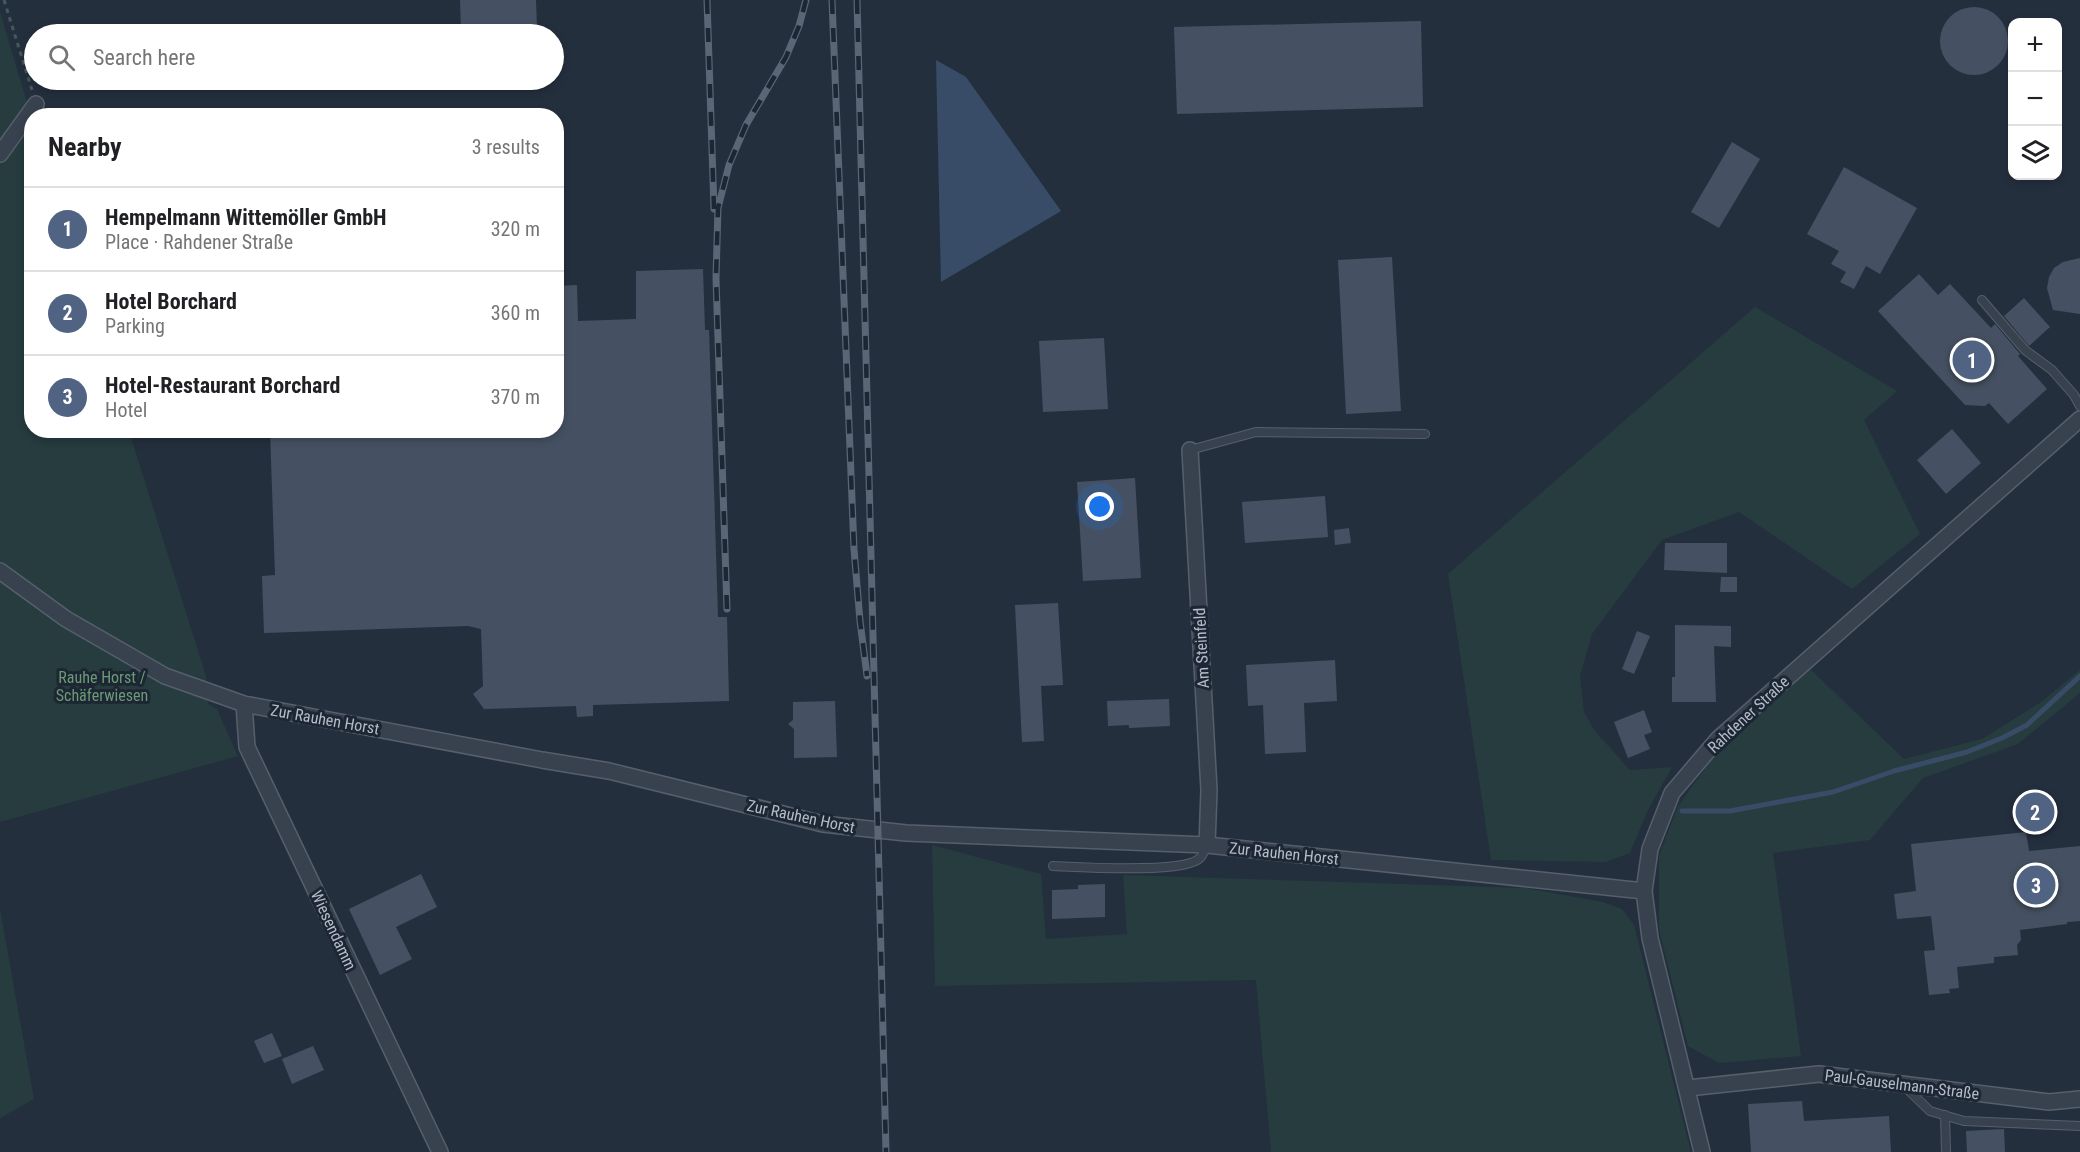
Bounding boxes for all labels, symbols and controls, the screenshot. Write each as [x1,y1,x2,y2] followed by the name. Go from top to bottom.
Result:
[2008,18,2062,180] map controls
[2008,18,2062,72] button: +
[24,24,564,90] search box
[45,41,78,74] icon: search
[93,45,195,70] text: Search here
[2008,72,2062,126] button: −
[2008,126,2062,180] button: layers
[48,132,122,162] text: Nearby
[472,135,540,159] text: 3 results
[105,205,387,230] text: Hempelmann Wittemöller GmbH
[62,217,73,241] text: 1
[491,217,540,241] text: 320 m
[105,230,293,254] text: Place · Rahdener Straße
[105,289,237,314] text: Hotel Borchard
[62,301,73,325] text: 2
[491,301,540,325] text: 360 m
[105,314,165,338] text: Parking
[1952,338,1992,382] pin: 1
[105,373,340,398] text: Hotel-Restaurant Borchard
[62,385,73,409] text: 3
[491,385,540,409] text: 370 m
[105,398,147,422] text: Hotel
[1085,492,1114,521] your location
[1190,607,1213,689] street label: Am Steinfeld
[56,668,148,705] park label: Rauhe Horst / Schäferwiesen
[1704,672,1793,757] street label: Rahdener Straße
[269,701,381,738] street label: Zur Rauhen Horst
[2016,790,2054,834] pin: 2
[745,796,857,837] street label: Zur Rauhen Horst
[1228,838,1340,869] street label: Zur Rauhen Horst
[2016,862,2056,908] pin: 3
[307,887,360,973] street label: Wiesendamm
[1824,1066,1980,1103] street label: Paul-Gauselmann-Straße

